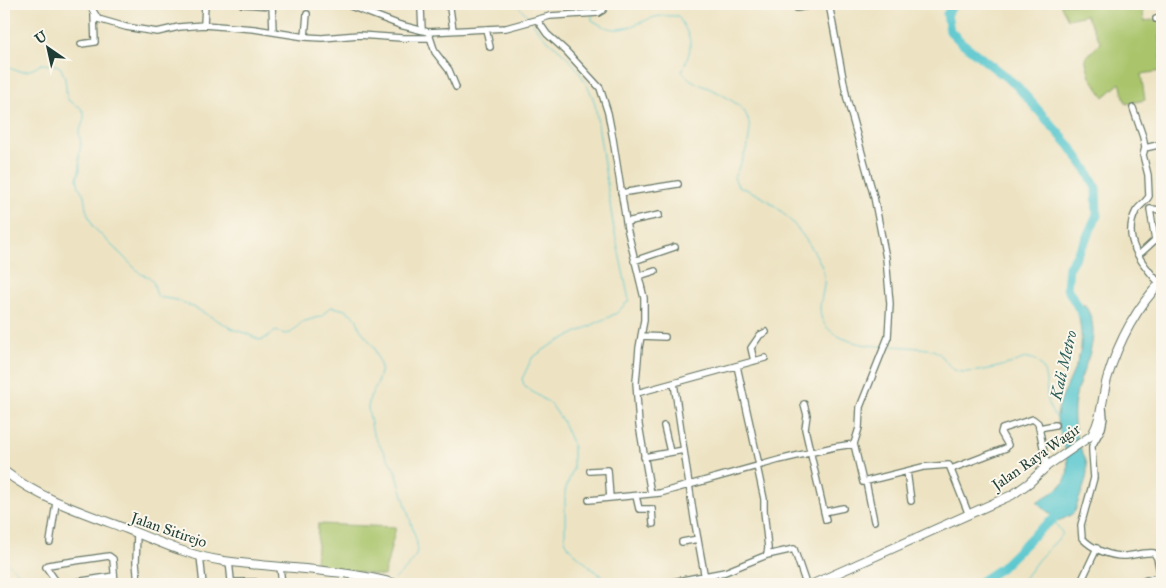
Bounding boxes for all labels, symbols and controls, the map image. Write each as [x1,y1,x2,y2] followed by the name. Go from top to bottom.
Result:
[22,22,72,72] north arrow
[32,27,51,48] text: U
[1046,328,1081,403] water label: Kali Metro
[987,420,1084,496] street label: Jalan Raya Wagir
[127,508,210,552] street label: Jalan Sitirejo

